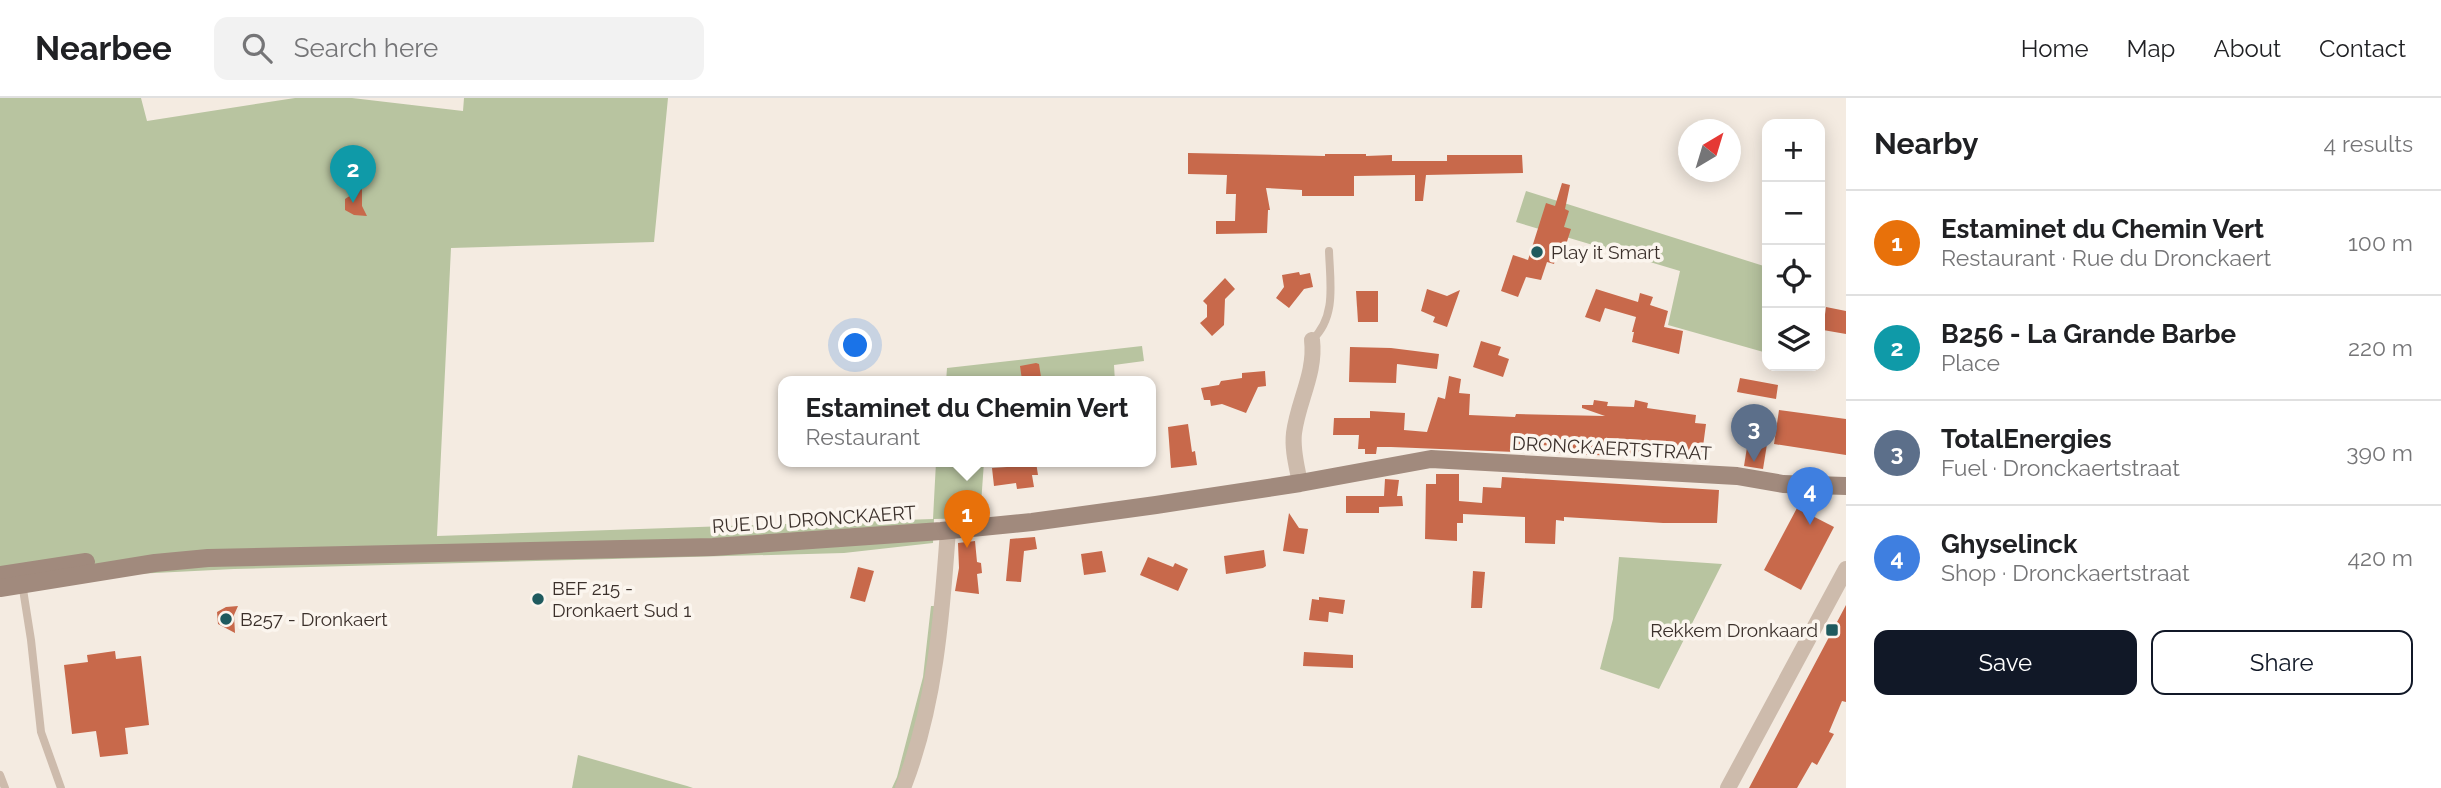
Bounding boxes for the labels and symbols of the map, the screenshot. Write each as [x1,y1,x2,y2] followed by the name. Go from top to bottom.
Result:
[1678,119,1741,182] north arrow
[330,145,376,203] pin: 2
[1551,241,1661,263] place label: Play it Smart
[1529,244,1545,260] marker: Play it Smart
[838,328,872,362] your location
[1731,404,1777,462] pin: 3
[1512,432,1713,464] street label: DRONCKAERTSTRAAT
[1787,467,1833,525] pin: 4
[944,490,990,548] pin: 1
[711,501,917,537] street label: RUE DU DRONCKAERT
[552,577,691,621] place label: BEF 215 - Dronkaert Sud 1
[530,591,546,607] marker: BEF 215 - Dronkaert Sud 1
[240,608,388,630] place label: B257 - Dronkaert
[218,611,234,627] marker: B257 - Dronkaert
[1650,619,1818,641] place label: Rekkem Dronkaard
[1824,622,1840,638] marker: Rekkem Dronkaard

